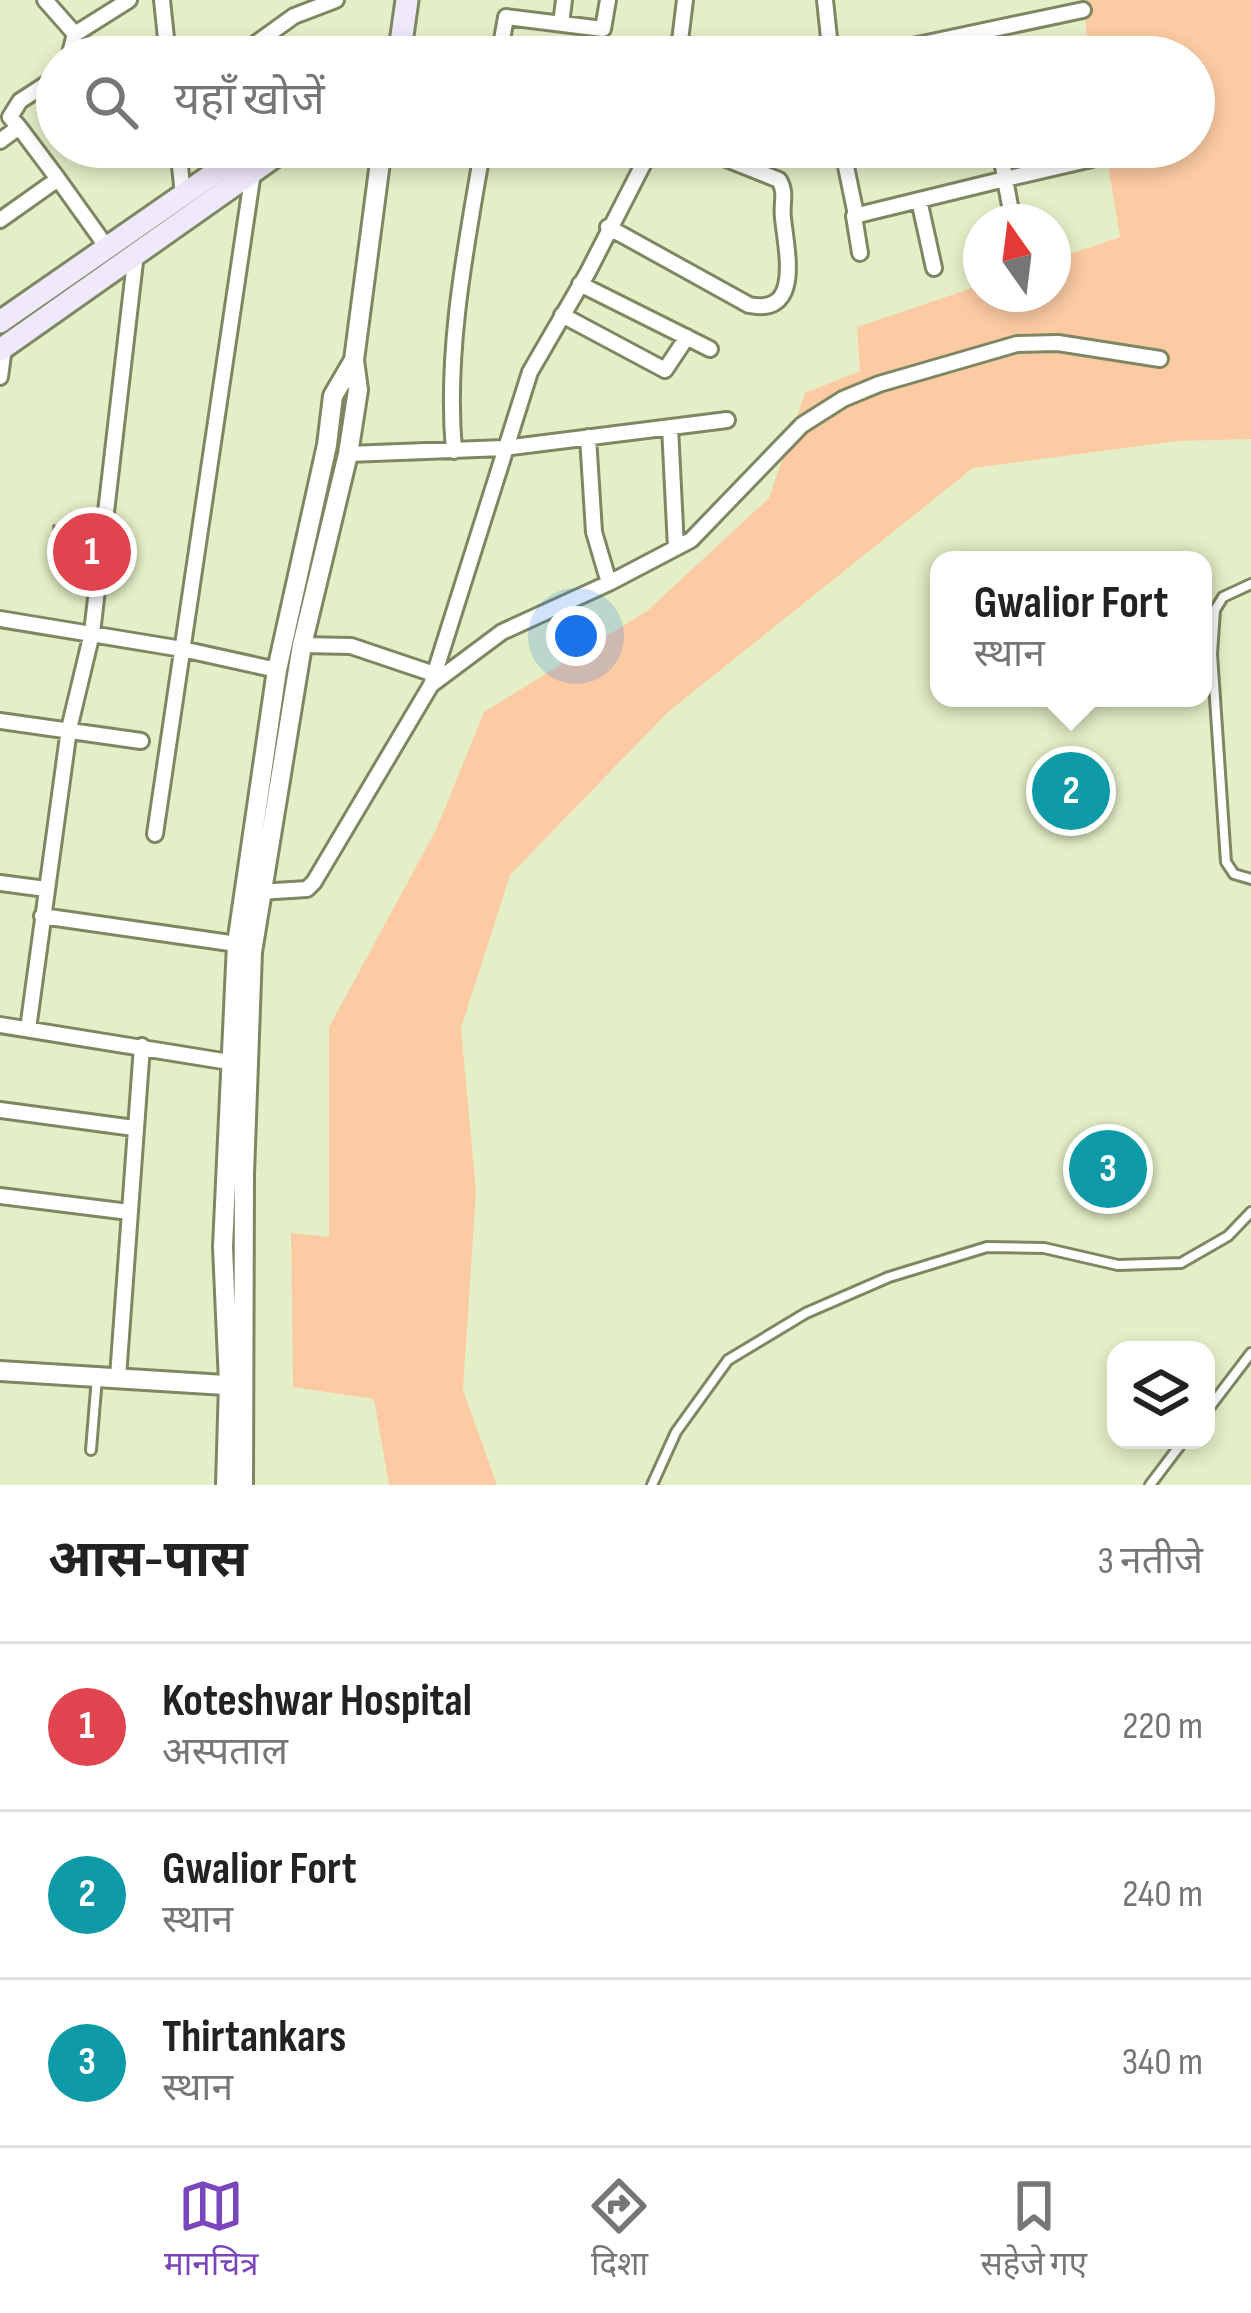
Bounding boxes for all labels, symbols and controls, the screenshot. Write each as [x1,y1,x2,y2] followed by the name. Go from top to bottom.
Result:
[36,36,1215,168] search box
[78,69,144,135] icon: search
[174,73,325,128] text: यहाँ खोजें
[963,204,1071,312] north arrow
[53,507,131,597] pin: 1
[930,551,1212,707] popup
[974,576,1168,631] text: Gwalior Fort
[546,606,606,666] your location
[974,631,1045,678] text: स्थान
[1032,746,1110,836] pin: 2
[1069,1124,1147,1214] pin: 3
[1107,1341,1215,1449] map controls
[1107,1341,1215,1449] button: layers
[48,1530,248,1591] text: आस-पास
[1098,1538,1203,1585] text: 3 नतीजे
[162,1674,472,1729] text: Koteshwar Hospital
[79,1703,95,1750] text: 1
[1122,1703,1203,1750] text: 220 m
[162,1729,288,1776] text: अस्पताल
[162,1842,356,1897] text: Gwalior Fort
[78,1871,96,1918] text: 2
[1122,1871,1203,1918] text: 240 m
[162,1897,233,1944] text: स्थान
[162,2010,346,2065] text: Thirtankars
[78,2039,96,2086] text: 3
[1122,2039,1203,2086] text: 340 m
[162,2065,233,2112] text: स्थान
[164,2173,258,2288] tab: मानचित्र
[586,2173,652,2288] tab: दिशा
[981,2173,1087,2288] tab: सहेजे गए

